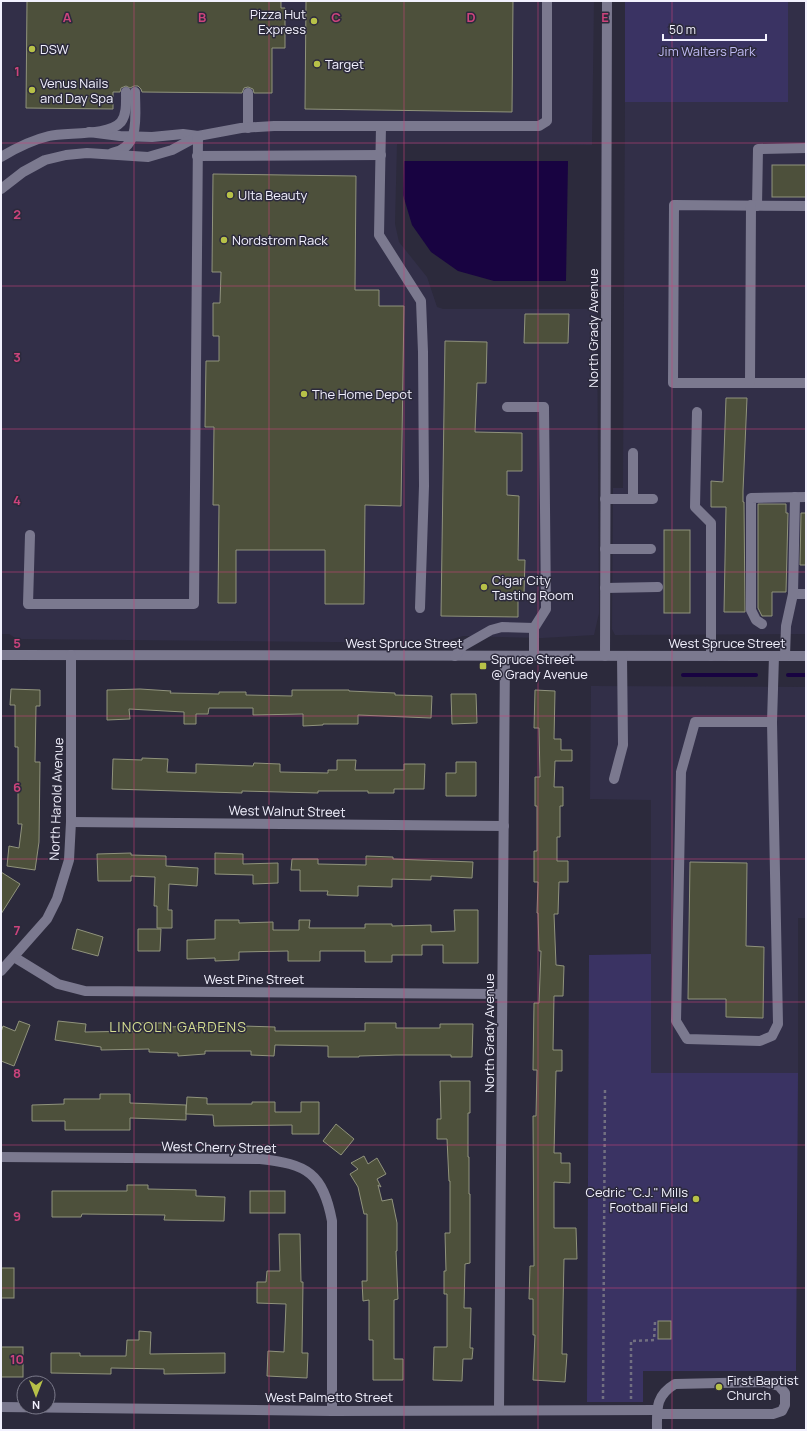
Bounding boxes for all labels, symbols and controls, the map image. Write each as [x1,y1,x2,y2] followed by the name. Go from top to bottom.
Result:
[250,5,306,38] place label: Pizza Hut Express
[63,8,72,26] text: A
[198,8,206,26] text: B
[331,8,341,26] text: C
[466,8,476,26] text: D
[601,8,609,26] text: E
[309,16,319,26] marker: Pizza Hut Express
[663,16,766,42] scale bar
[669,21,696,38] text: 50 m
[40,40,69,58] place label: DSW
[659,42,756,60] park label: Jim Walters Park
[27,44,37,54] marker: DSW
[325,55,364,73] place label: Target
[312,59,322,69] marker: Target
[14,62,20,80] text: 1
[40,74,113,107] place label: Venus Nails and Day Spa
[27,85,37,95] marker: Venus Nails and Day Spa
[238,186,308,204] place label: Ulta Beauty
[225,190,235,200] marker: Ulta Beauty
[13,205,21,223] text: 2
[232,231,328,249] place label: Nordstrom Rack
[219,235,229,245] marker: Nordstrom Rack
[584,268,602,388] street label: North Grady Avenue
[13,348,21,366] text: 3
[312,385,412,403] place label: The Home Depot
[299,389,309,399] marker: The Home Depot
[13,491,21,509] text: 4
[492,571,574,604] place label: Cigar City Tasting Room
[479,582,489,592] marker: Cigar City Tasting Room
[13,634,21,652] text: 5
[345,634,463,652] street label: West Spruce Street
[668,634,786,652] street label: West Spruce Street
[491,650,588,683] place label: Spruce Street @ Grady Avenue
[478,661,488,671] marker: Spruce Street @ Grady Avenue
[45,737,67,861] street label: North Harold Avenue
[13,778,21,796] text: 6
[228,801,346,821] street label: West Walnut Street
[14,921,21,939] text: 7
[204,970,304,988] street label: West Pine Street
[480,973,498,1093] street label: North Grady Avenue
[109,1017,247,1036] district label: LINCOLN GARDENS
[13,1064,21,1082] text: 8
[161,1137,277,1157] street label: West Cherry Street
[586,1183,688,1216] place label: Cedric "C.J." Mills Football Field
[691,1194,701,1204] marker: Cedric "C.J." Mills Football Field
[13,1207,21,1225] text: 9
[10,1350,24,1368] text: 10
[727,1371,799,1404] place label: First Baptist Church
[16,1375,56,1415] north arrow
[714,1382,724,1392] marker: First Baptist Church
[265,1388,393,1406] street label: West Palmetto Street
[32,1398,40,1413] text: N

